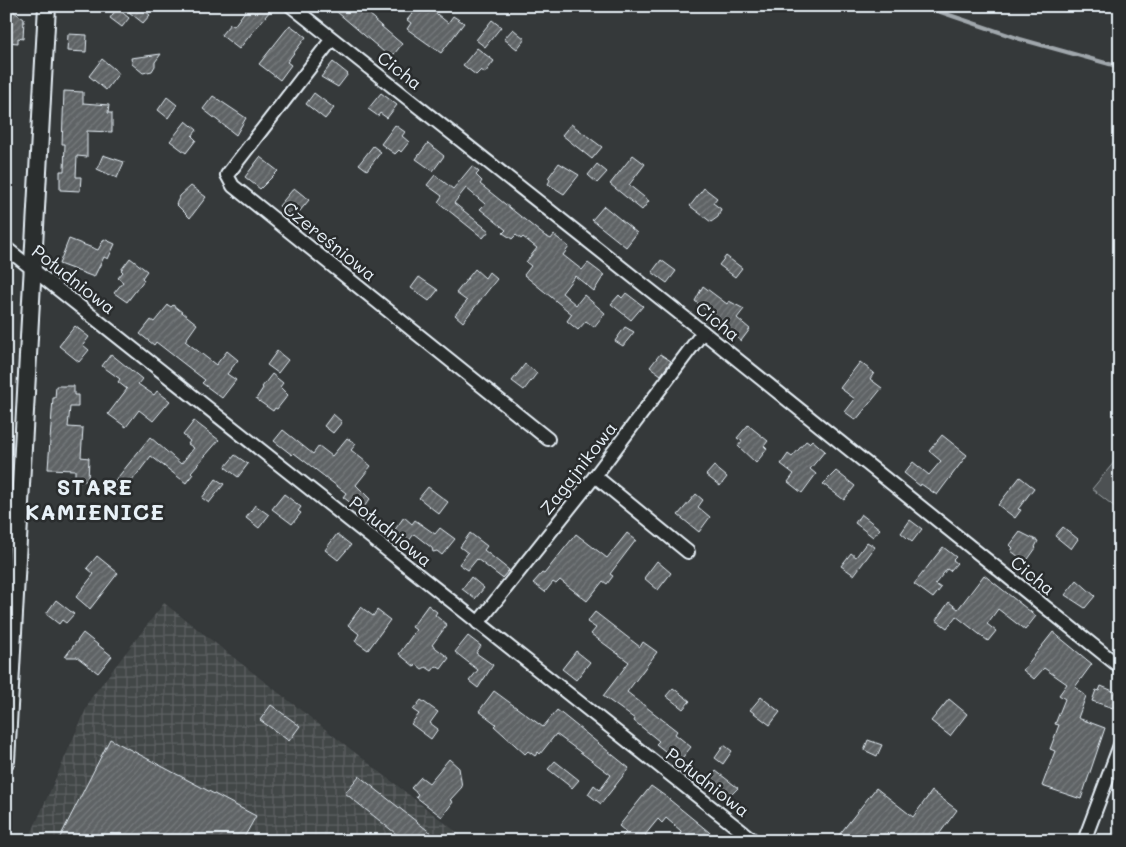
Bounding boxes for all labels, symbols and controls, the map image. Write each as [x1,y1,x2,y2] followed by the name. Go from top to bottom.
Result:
[373,45,427,95] street label: Cicha
[278,196,382,286] street label: Czereśniowa
[27,239,121,319] street label: Południowa
[691,296,745,346] street label: Cicha
[534,417,622,519] street label: Zagajnikowa
[25,472,165,526] district label: STARE KAMIENICE
[345,490,437,572] street label: Południowa
[1006,550,1060,600] street label: Cicha
[661,742,755,822] street label: Południowa

